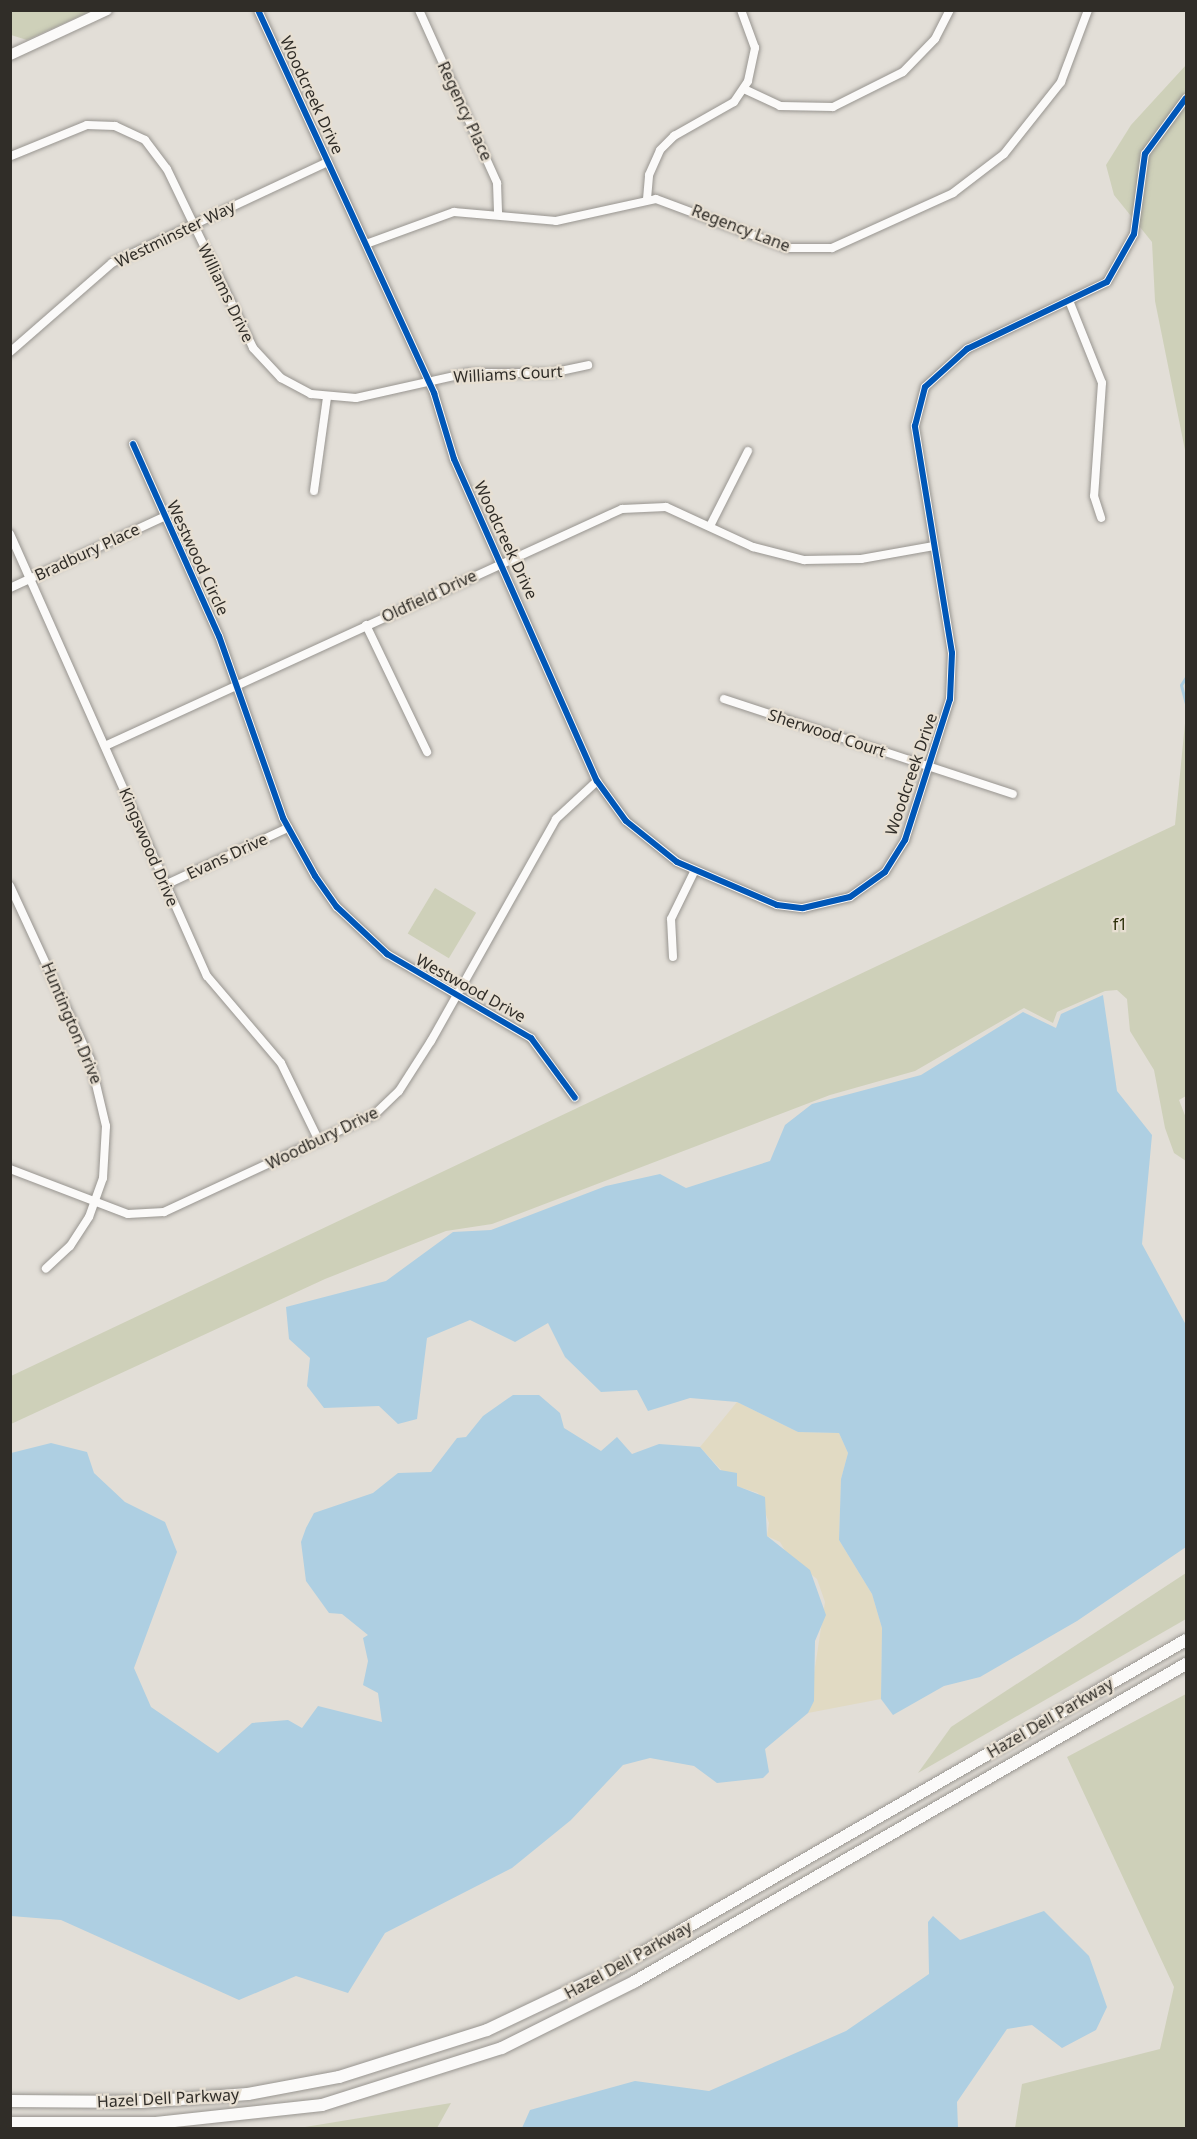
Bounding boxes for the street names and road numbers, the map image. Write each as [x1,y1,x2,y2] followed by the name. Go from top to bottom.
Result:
[276,33,348,157] street label: Woodcreek Drive
[434,58,496,164] street label: Regency Place
[112,197,238,271] street label: Westminster Way
[689,200,793,256] street label: Regency Lane
[194,241,258,345] street label: Williams Drive
[453,362,563,386] street label: Williams Court
[470,478,542,602] street label: Woodcreek Drive
[163,498,233,618] street label: Westwood Circle
[31,519,143,585] street label: Bradbury Place
[378,566,480,626] street label: Oldfield Drive
[766,705,888,761] street label: Sherwood Court
[881,710,941,838] street label: Woodcreek Drive
[115,785,183,909] street label: Kingswood Drive
[183,829,271,883] street label: Evans Drive
[413,950,529,1026] street label: Westwood Drive
[38,959,106,1087] street label: Huntington Drive
[263,1103,381,1173] street label: Woodbury Drive
[984,1674,1116,1762] street label: Hazel Dell Parkway
[561,1917,695,2003] street label: Hazel Dell Parkway
[96,2085,240,2111] street label: Hazel Dell Parkway

